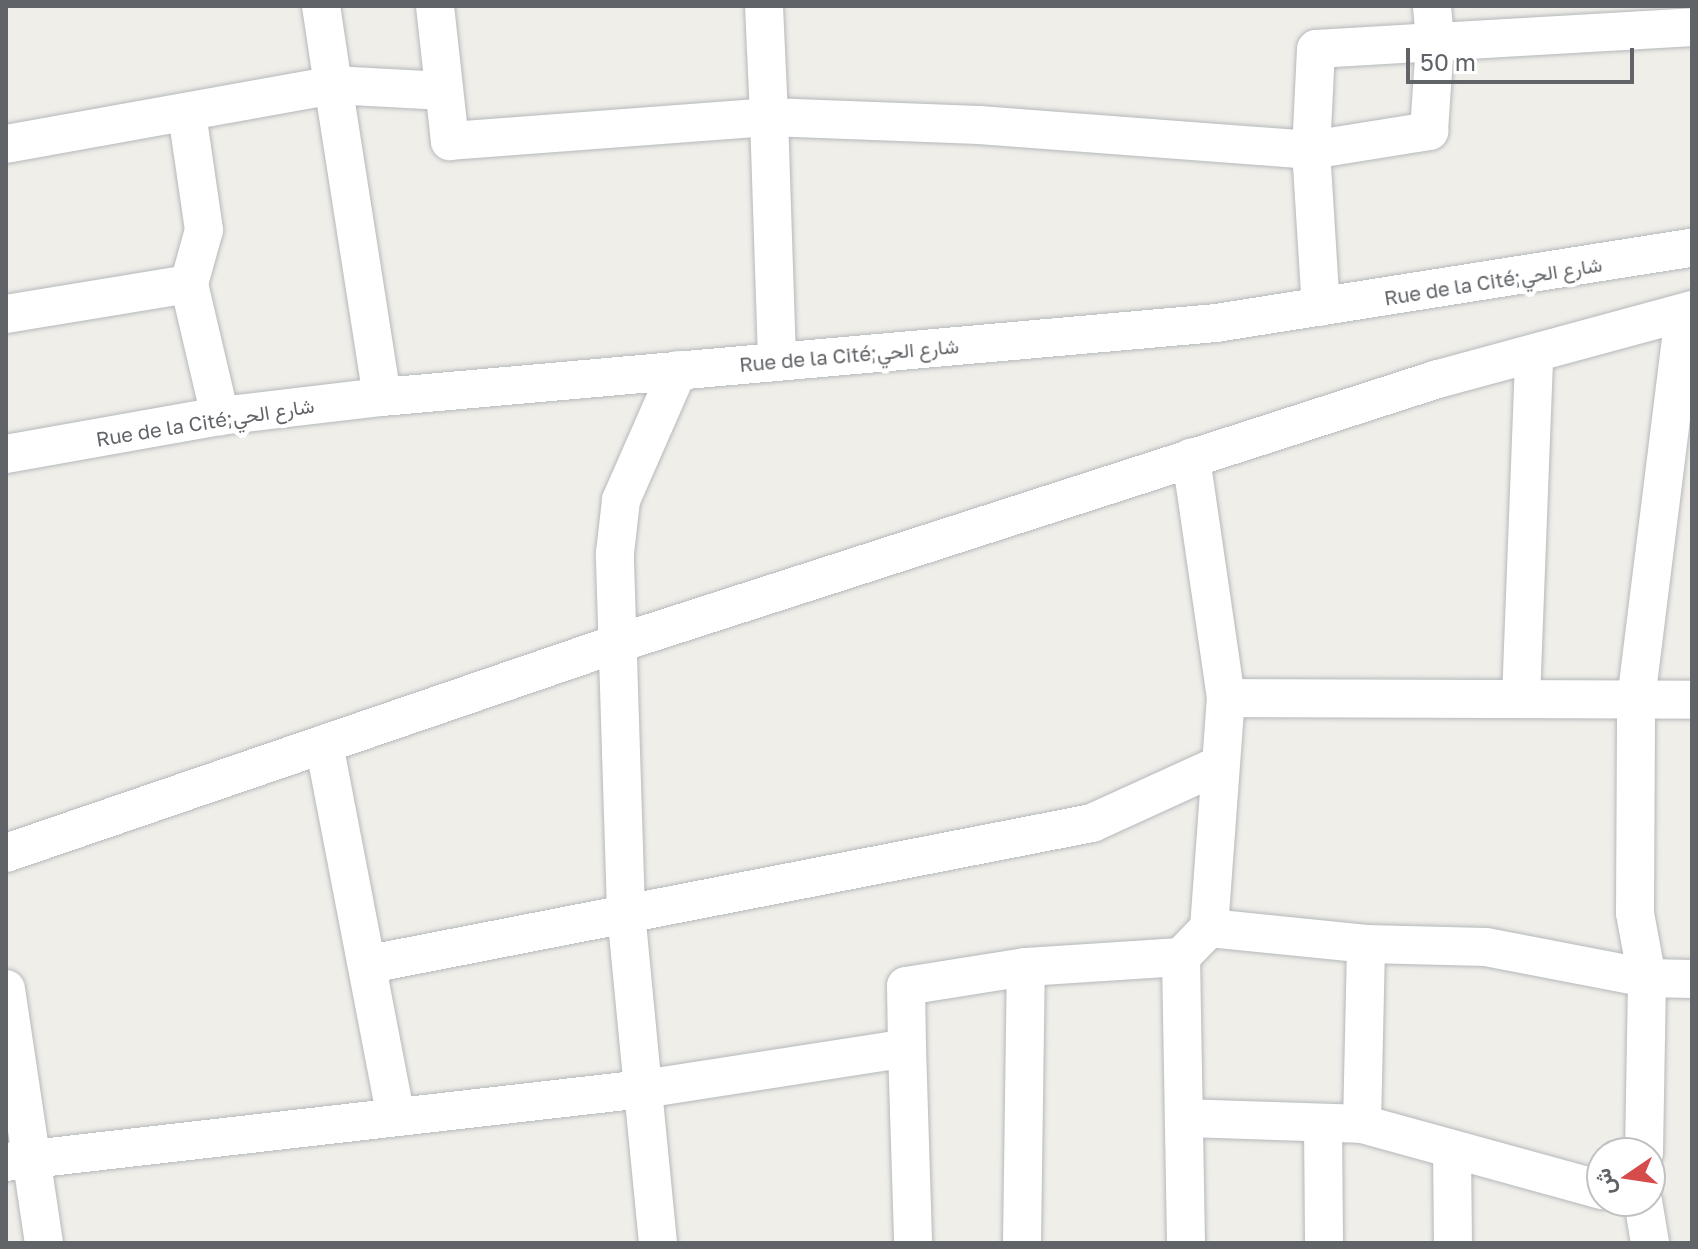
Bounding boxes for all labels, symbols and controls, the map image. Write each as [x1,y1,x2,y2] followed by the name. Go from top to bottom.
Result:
[1410,32,1638,82] scale bar
[1420,47,1476,76] text: 50 m
[1382,252,1604,310] street label: Rue de la Cité;شارع الحي
[738,333,960,377] street label: Rue de la Cité;شارع الحي
[94,393,316,451] street label: Rue de la Cité;شارع الحي
[1586,1137,1666,1217] north arrow
[1588,1166,1620,1198] text: ش

